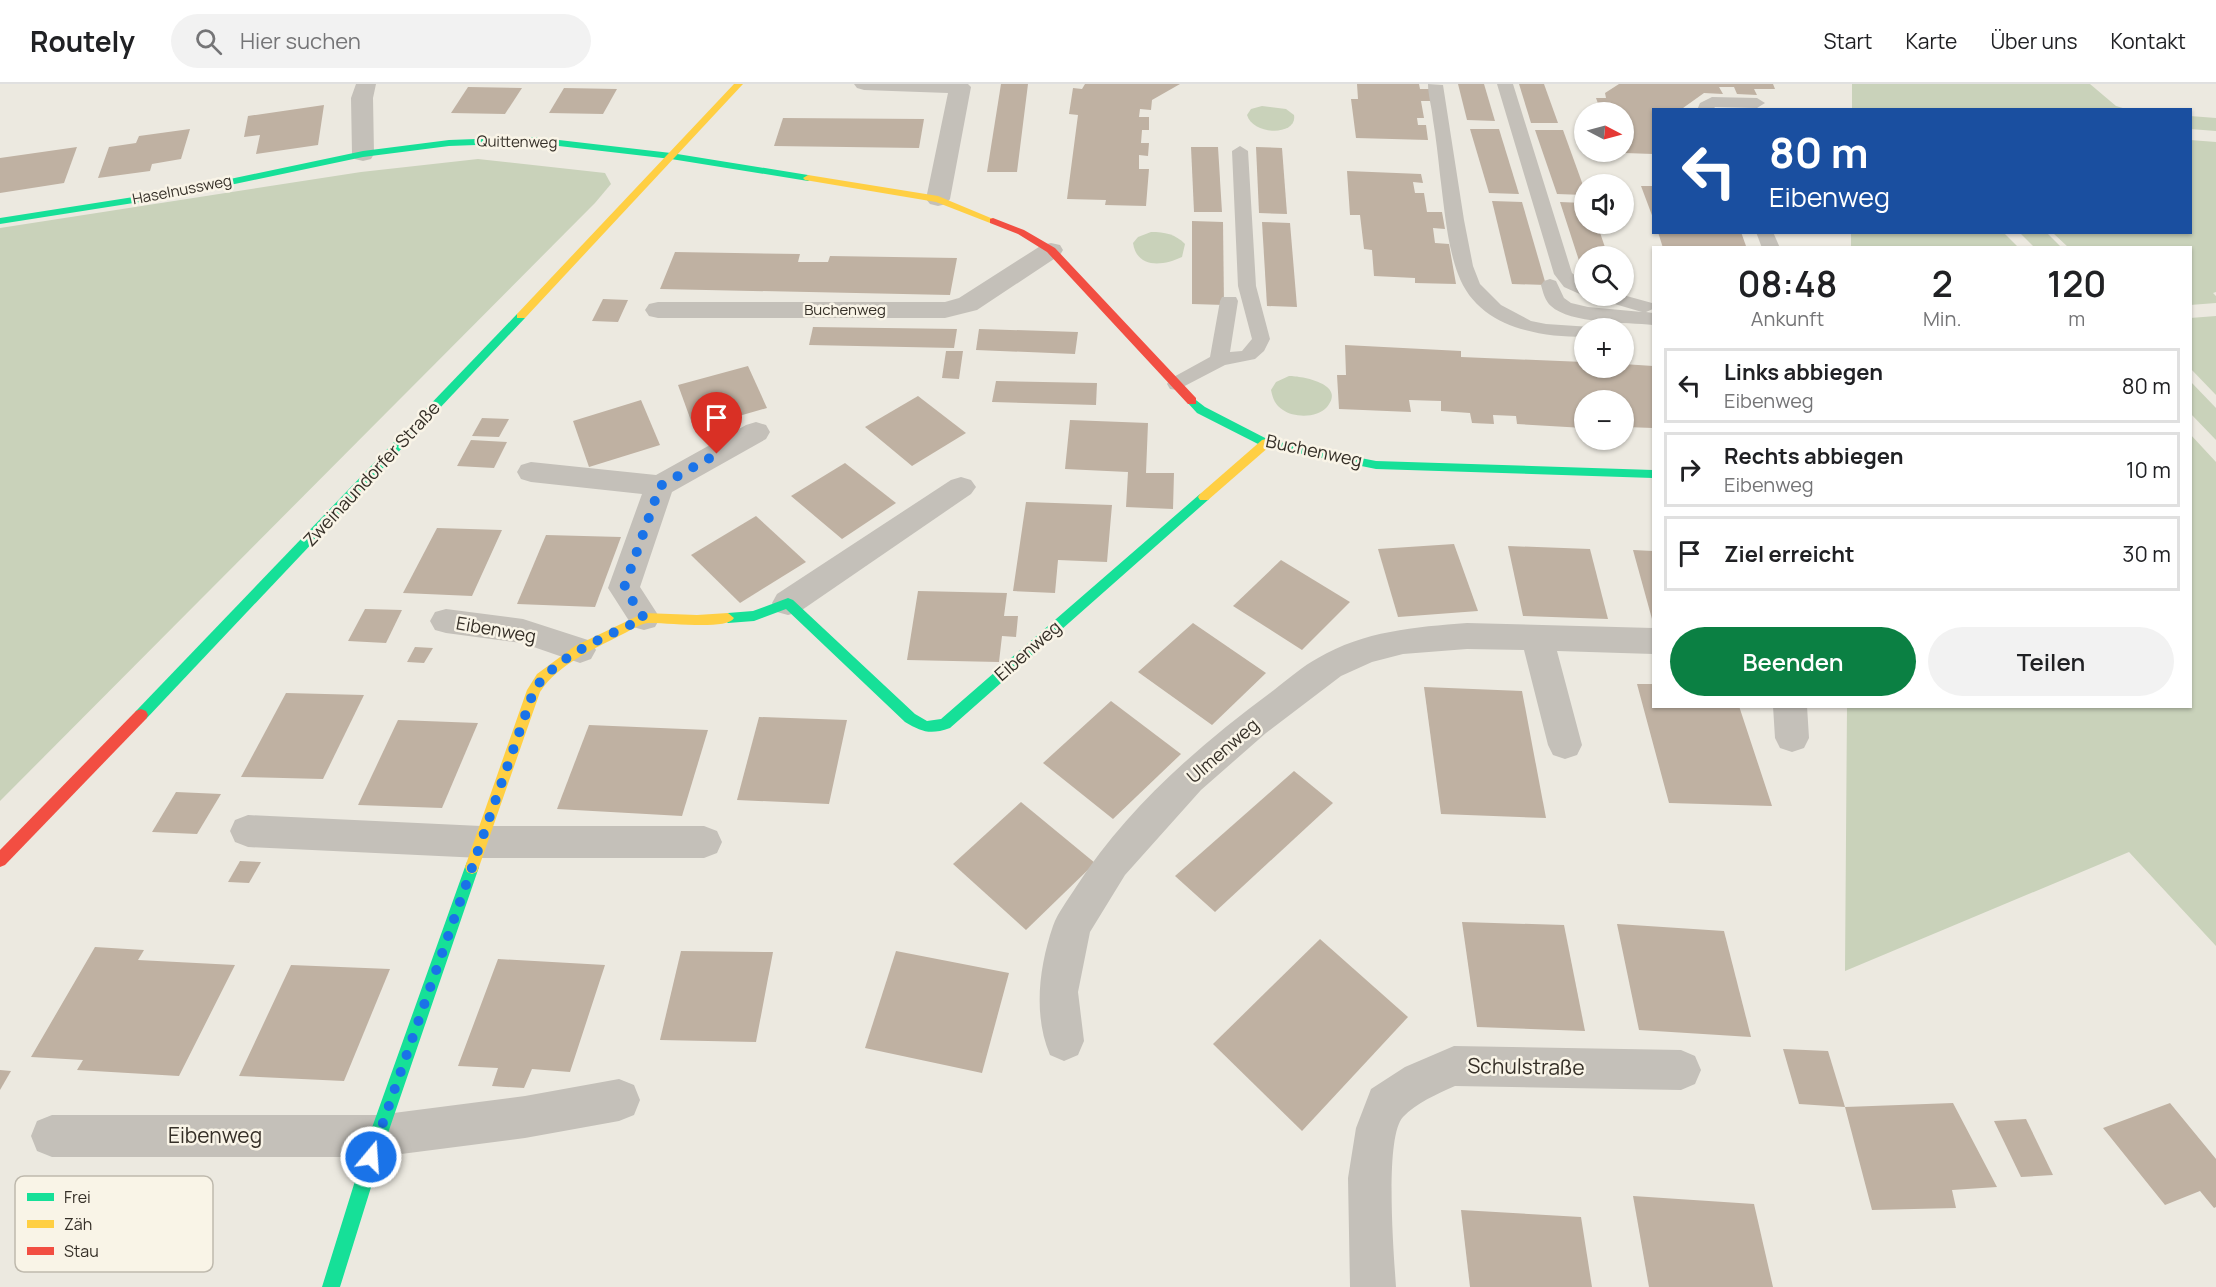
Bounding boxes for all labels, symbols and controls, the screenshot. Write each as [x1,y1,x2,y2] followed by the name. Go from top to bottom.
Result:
[171,14,591,68] search box
[30,22,135,60] text: Routely
[192,25,225,58] icon: search
[240,26,361,56] text: Hier suchen
[1823,27,1872,55] text: Start
[1905,27,1957,55] text: Karte
[1990,27,2078,55] text: Über uns
[2111,27,2186,55] text: Kontakt
[1574,102,1634,162] north arrow
[1574,102,1634,450] map controls
[1769,123,1869,181] text: 80 m
[476,130,558,153] street label: Quittenweg
[1670,132,1748,210] icon: left
[130,170,233,209] street label: Haselnussweg
[1574,174,1634,234] button: sound
[1769,178,1890,215] text: Eibenweg
[1574,246,1634,306] button: search
[1738,259,1837,308] text: 08:48
[1932,259,1953,308] text: 2
[2047,259,2106,308] text: 120
[804,299,886,320] street label: Buchenweg
[1751,305,1824,332] text: Ankunft
[1923,305,1961,332] text: Min.
[2068,305,2085,332] text: m
[1574,318,1634,378] button: +
[1724,357,1883,387] text: Links abbiegen
[1673,369,1706,402] icon: left
[2122,371,2171,401] text: 80 m
[1724,387,1814,414] text: Eibenweg
[1574,390,1634,450] button: −
[691,392,742,454] pin
[298,396,445,551] street label: Zweinaundorfer Straße
[700,401,733,434] icon: arrive
[1264,428,1365,472] street label: Buchenweg
[1724,441,1903,471] text: Rechts abbiegen
[1673,453,1706,486] icon: right
[2126,455,2171,485] text: 10 m
[1724,471,1814,498] text: Eibenweg
[1673,537,1706,570] icon: arrive
[1724,539,1855,569] text: Ziel erreicht
[2122,539,2171,569] text: 30 m
[454,610,538,648] street label: Eibenweg
[989,615,1066,686] street label: Eibenweg
[1670,627,1916,696] button: Beenden
[1928,627,2174,696] button: Teilen
[1181,712,1263,788] street label: Ulmenweg
[1467,1051,1585,1081] street label: Schulstraße
[168,1121,262,1149] street label: Eibenweg
[339,1125,403,1189] position arrow
[15,1176,213,1272] legend
[64,1186,91,1208] text: Frei
[64,1213,92,1235] text: Zäh
[64,1240,99,1262] text: Stau

